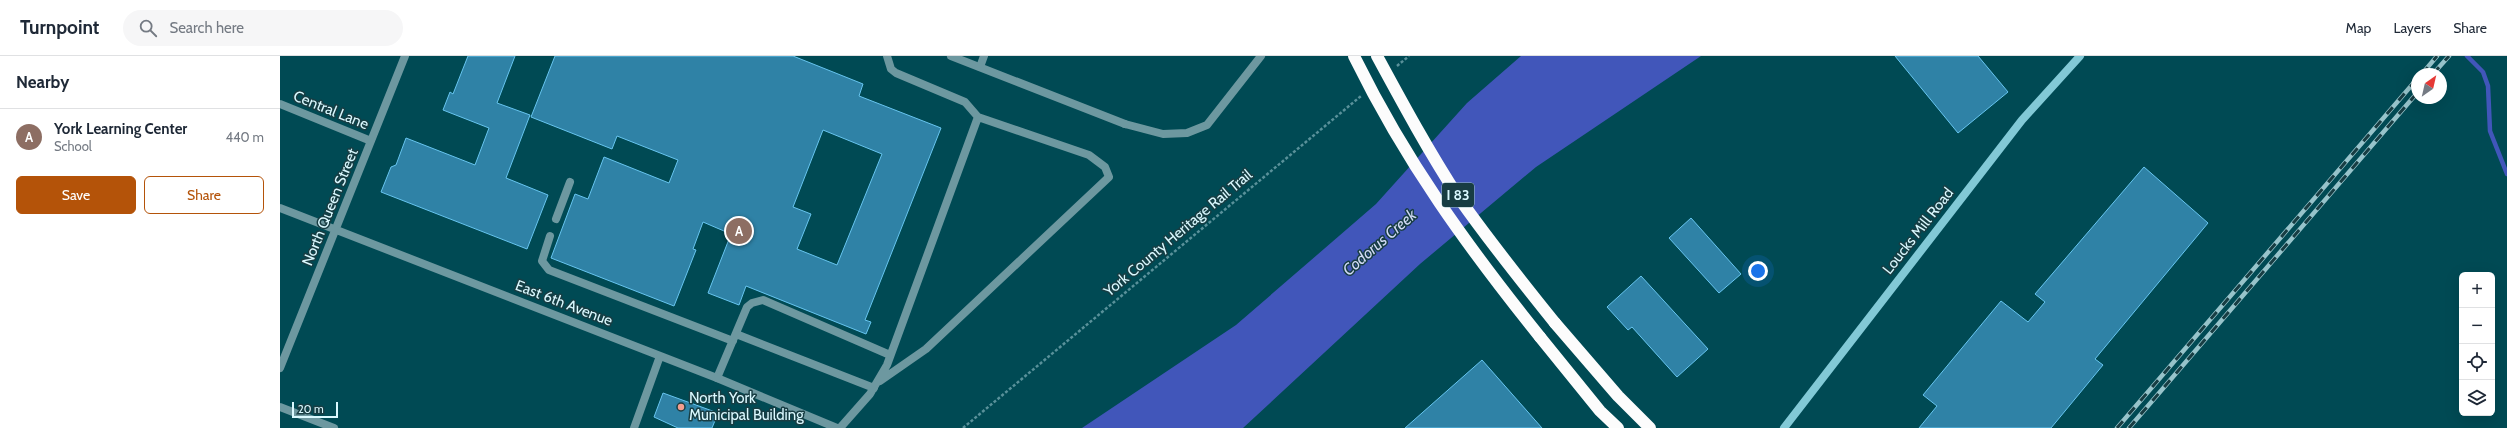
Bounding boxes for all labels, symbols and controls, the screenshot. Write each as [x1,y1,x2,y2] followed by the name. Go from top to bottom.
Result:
[123,10,403,46] search box
[20,16,99,39] text: Turnpoint
[137,17,159,39] icon: search
[169,19,244,37] text: Search here
[2346,19,2371,37] text: Map
[2393,19,2431,37] text: Layers
[2453,19,2487,37] text: Share
[2411,68,2447,104] north arrow
[16,72,69,92] text: Nearby
[291,87,372,133] street label: Central Lane
[54,120,187,138] text: York Learning Center
[25,129,33,145] text: A
[226,129,264,145] text: 440 m
[54,138,92,154] text: School
[298,146,362,268] street label: North Queen Street
[1099,165,1256,301] street label: York County Heritage Rail Trail
[16,176,136,214] button: Save
[144,176,264,214] button: Share
[1442,183,1474,207] road number: I 83
[1879,184,1957,278] street label: Loucks Mill Road
[1339,205,1421,279] water label: Codorus Creek
[726,216,752,246] pin: A
[1748,261,1768,281] your location
[2459,272,2495,416] map controls
[2459,272,2495,308] button: +
[513,276,616,330] street label: East 6th Avenue
[2459,308,2495,344] button: −
[2459,344,2495,380] button: locate
[2459,380,2495,416] button: layers
[689,389,804,424] place label: North York Municipal Building
[292,400,338,419] scale bar
[298,402,324,416] text: 20 m
[676,402,686,412] marker: North York Municipal Building

